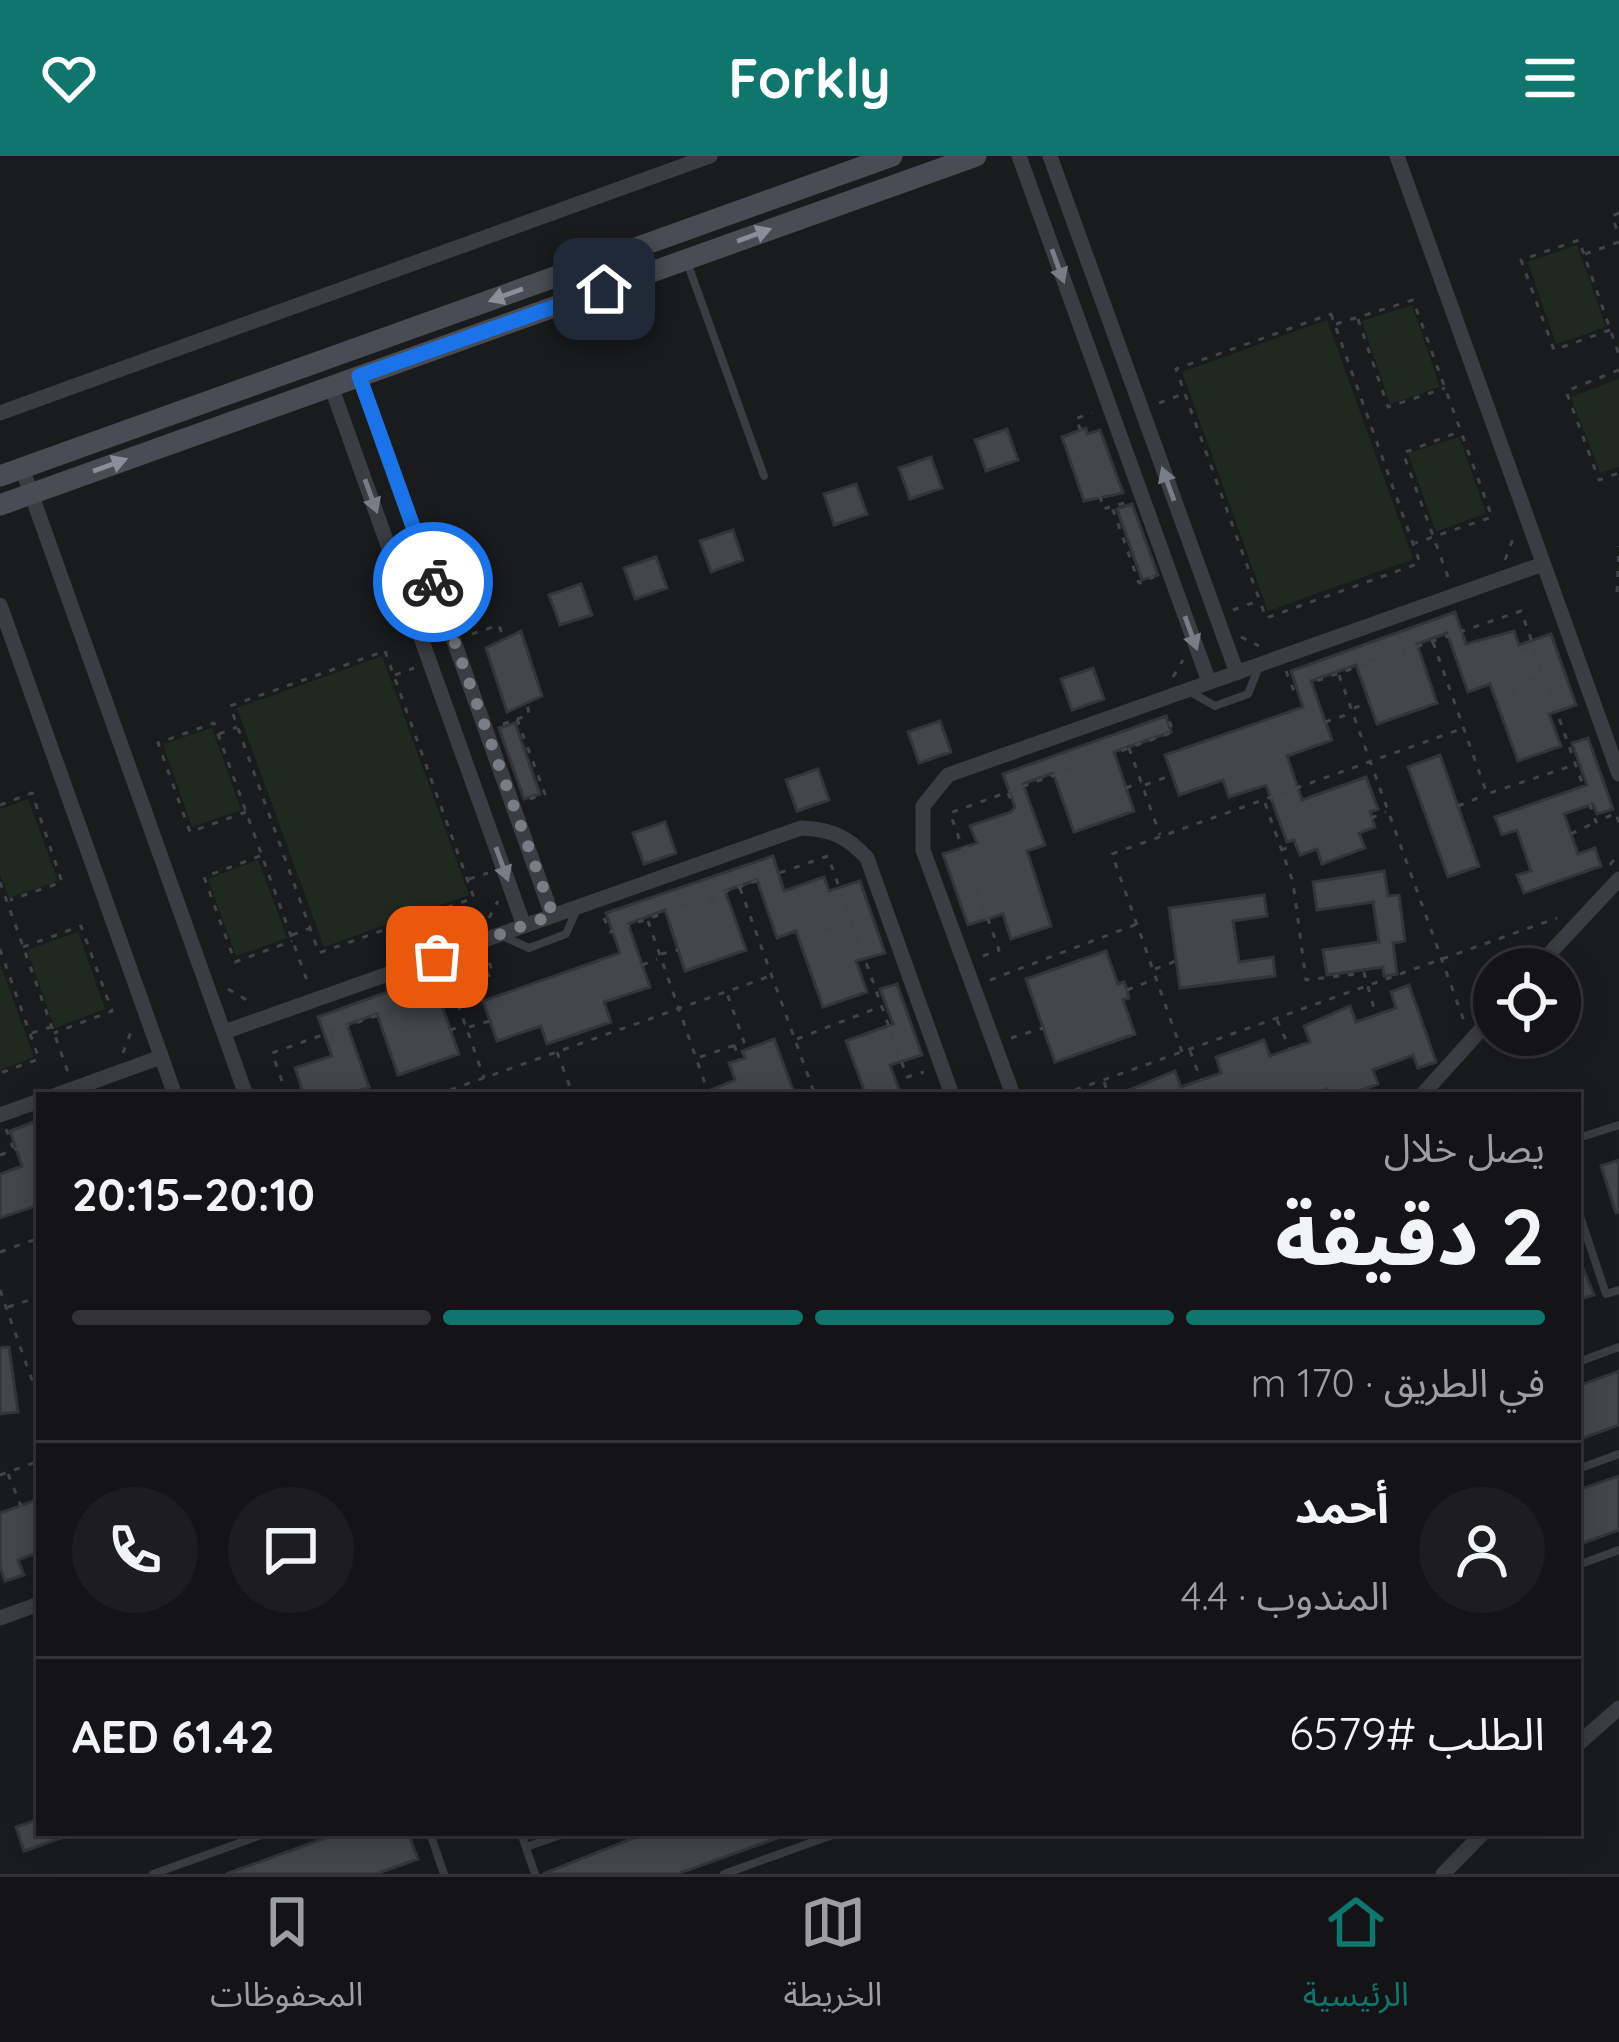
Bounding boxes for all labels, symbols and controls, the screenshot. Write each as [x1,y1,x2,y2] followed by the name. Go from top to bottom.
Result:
[728,44,891,112] text: Forkly
[36,45,102,111] icon: heart
[1517,45,1583,111] icon: menu
[736,225,772,243] one-way arrow
[553,238,655,340] pin
[1050,248,1068,284] one-way arrow
[571,256,637,322] icon: home
[487,287,523,305] one-way arrow
[92,455,128,473] one-way arrow
[1158,465,1176,501] one-way arrow
[363,478,381,514] one-way arrow
[373,522,493,642] courier
[400,549,466,615] icon: bike
[1183,615,1201,651] one-way arrow
[494,846,512,882] one-way arrow
[386,906,488,1008] pin
[404,924,470,990] icon: bag
[1473,948,1581,1056] map controls
[1473,948,1581,1056] button: locate
[1384,1123,1545,1172] text: يصل خلال
[72,1166,315,1222] text: 20:10–20:15
[1275,1187,1545,1285] text: 2 دقيقة
[1251,1358,1545,1407] text: في الطريق · 170 m
[1295,1478,1389,1534] text: أحمد
[72,1487,198,1613] button: phone
[228,1487,354,1613] button: chat
[1419,1487,1545,1613] button: person
[1181,1571,1389,1620] text: المندوب · 4.4
[1289,1705,1545,1761] text: الطلب #6579
[72,1708,275,1764] text: AED 61.42
[210,1889,363,2030] tab: المحفوظات
[784,1889,882,2030] tab: الخريطة
[1303,1889,1409,2030] tab: الرئيسية

